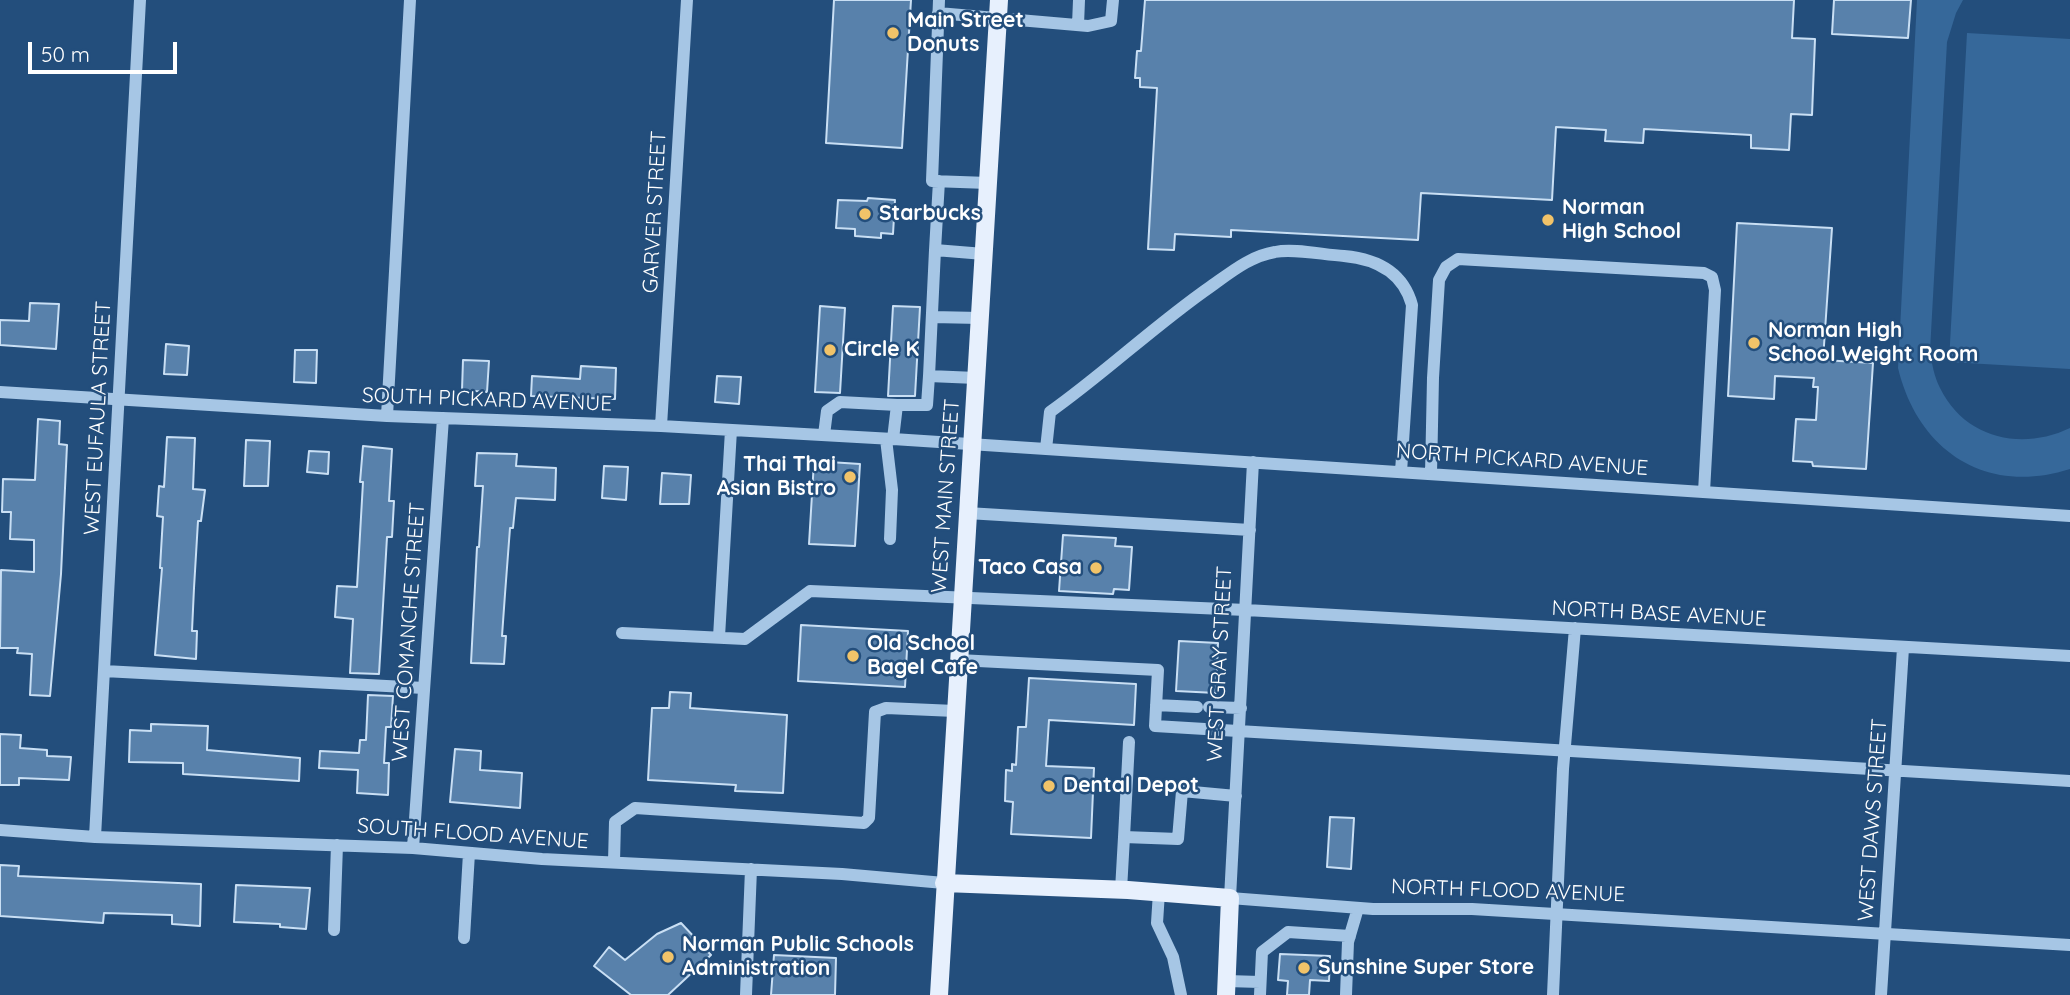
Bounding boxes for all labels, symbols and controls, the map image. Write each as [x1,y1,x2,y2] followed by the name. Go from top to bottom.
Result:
[907,8,1024,58] place label: Main Street Donuts
[885,25,901,41] marker: Main Street Donuts
[32,28,180,72] scale bar
[41,41,90,67] text: 50 m
[638,130,672,294] street label: GARVER STREET
[1562,195,1681,245] place label: Norman High School
[879,201,981,227] place label: Starbucks
[857,206,873,222] marker: Starbucks
[1540,212,1556,228] marker: Norman High School
[79,300,117,536] street label: WEST EUFAULA STREET
[1768,318,1978,368] place label: Norman High School Weight Room
[1746,335,1762,351] marker: Norman High School Weight Room
[844,337,919,363] place label: Circle K
[822,342,838,358] marker: Circle K
[361,383,613,417] street label: SOUTH PICKARD AVENUE
[927,398,965,594] street label: WEST MAIN STREET
[1395,439,1649,481] street label: NORTH PICKARD AVENUE
[717,452,836,502] place label: Thai Thai Asian Bistro
[842,469,858,485] marker: Thai Thai Asian Bistro
[387,501,431,763] street label: WEST COMANCHE STREET
[978,555,1082,581] place label: Taco Casa
[1088,560,1104,576] marker: Taco Casa
[1202,565,1238,763] street label: WEST GRAY STREET
[1551,596,1767,632] street label: NORTH BASE AVENUE
[867,631,978,681] place label: Old School Bagel Cafe
[845,648,861,664] marker: Old School Bagel Cafe
[1853,718,1893,922] street label: WEST DAWS STREET
[1063,773,1199,799] place label: Dental Depot
[1041,778,1057,794] marker: Dental Depot
[356,813,590,855] street label: SOUTH FLOOD AVENUE
[1391,874,1625,908] street label: NORTH FLOOD AVENUE
[682,932,914,982] place label: Norman Public Schools Administration
[660,949,676,965] marker: Norman Public Schools Administration
[1318,955,1534,981] place label: Sunshine Super Store
[1296,960,1312,976] marker: Sunshine Super Store

